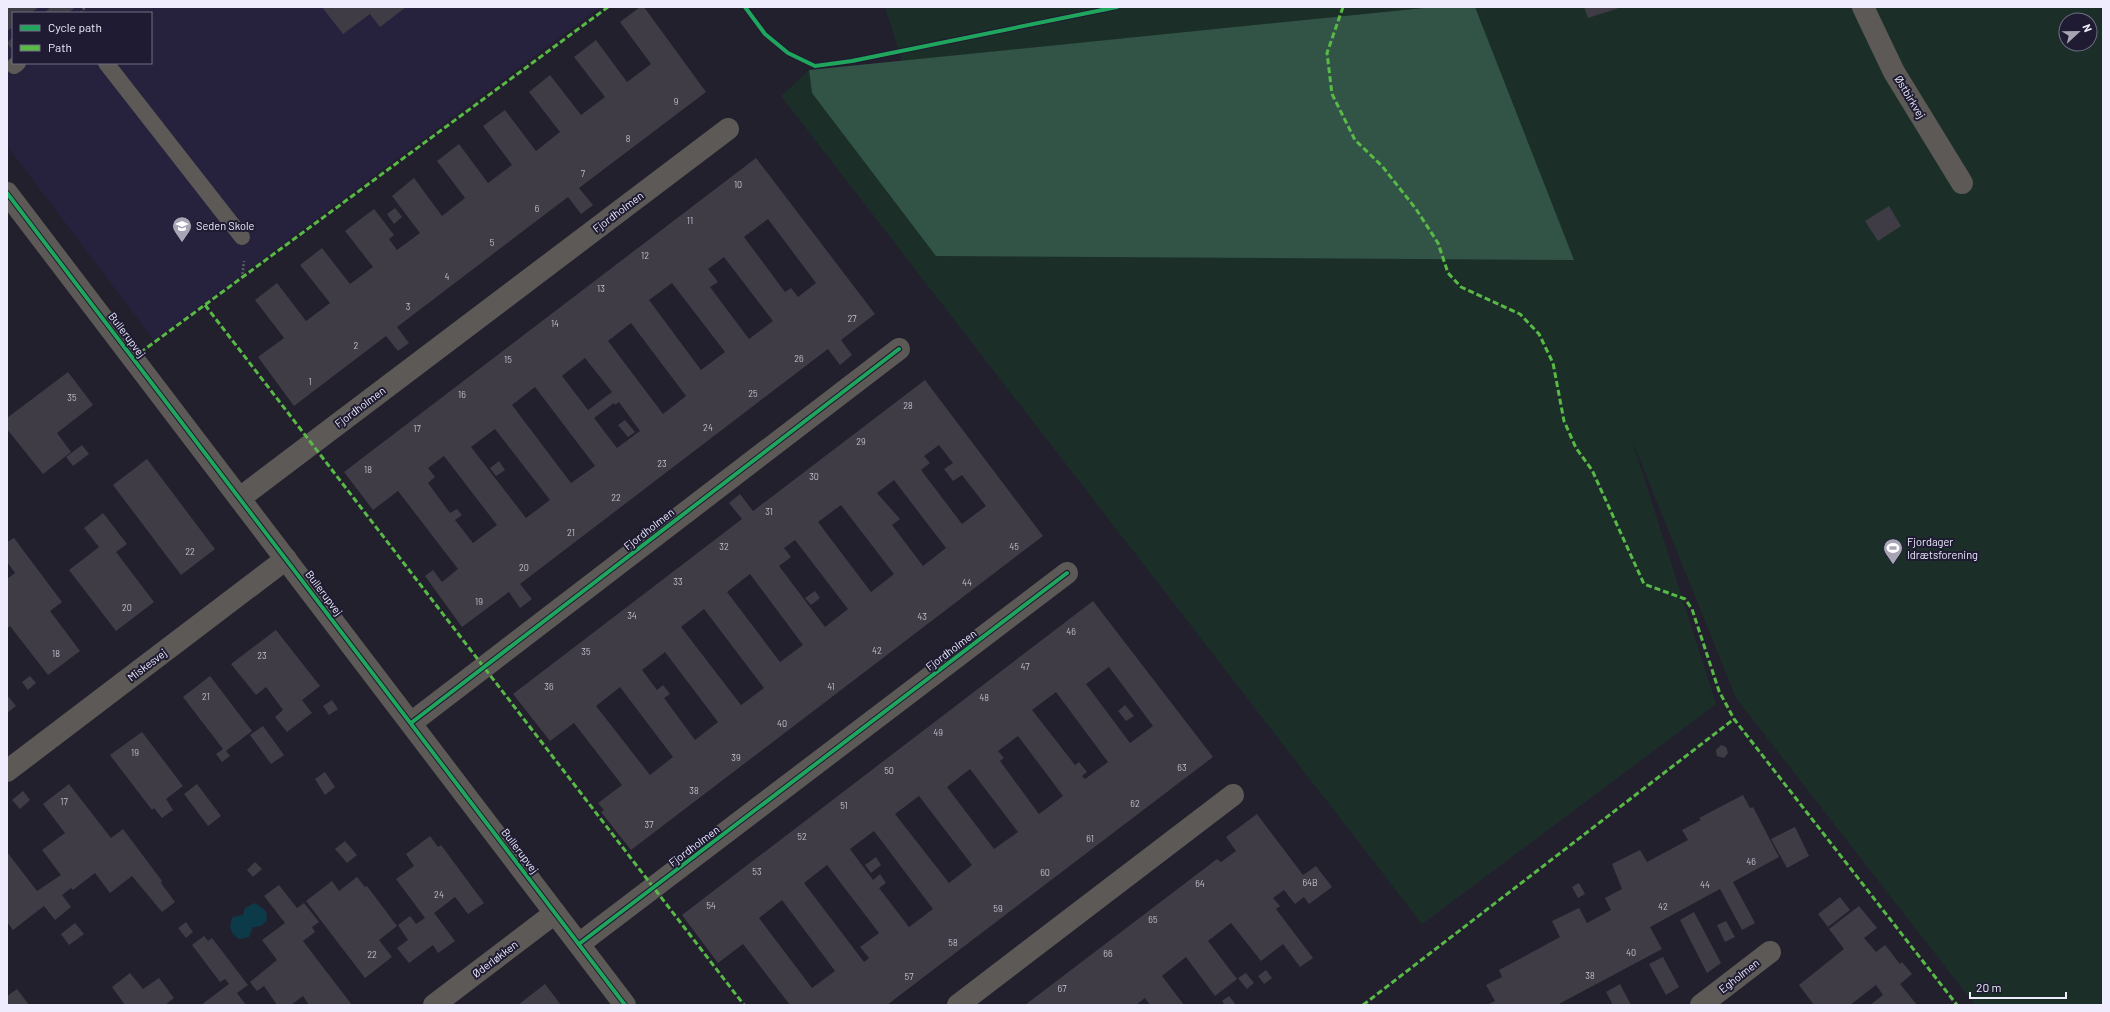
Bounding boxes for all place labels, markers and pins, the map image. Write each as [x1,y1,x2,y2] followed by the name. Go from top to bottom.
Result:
[171,215,193,243] school or university icon: Seden Skole
[196,219,255,232] place label: Seden Skole
[1907,535,1978,561] place label: Fjordager Idrætsforening
[1882,537,1904,565] sports icon: Fjordager Idrætsforening

